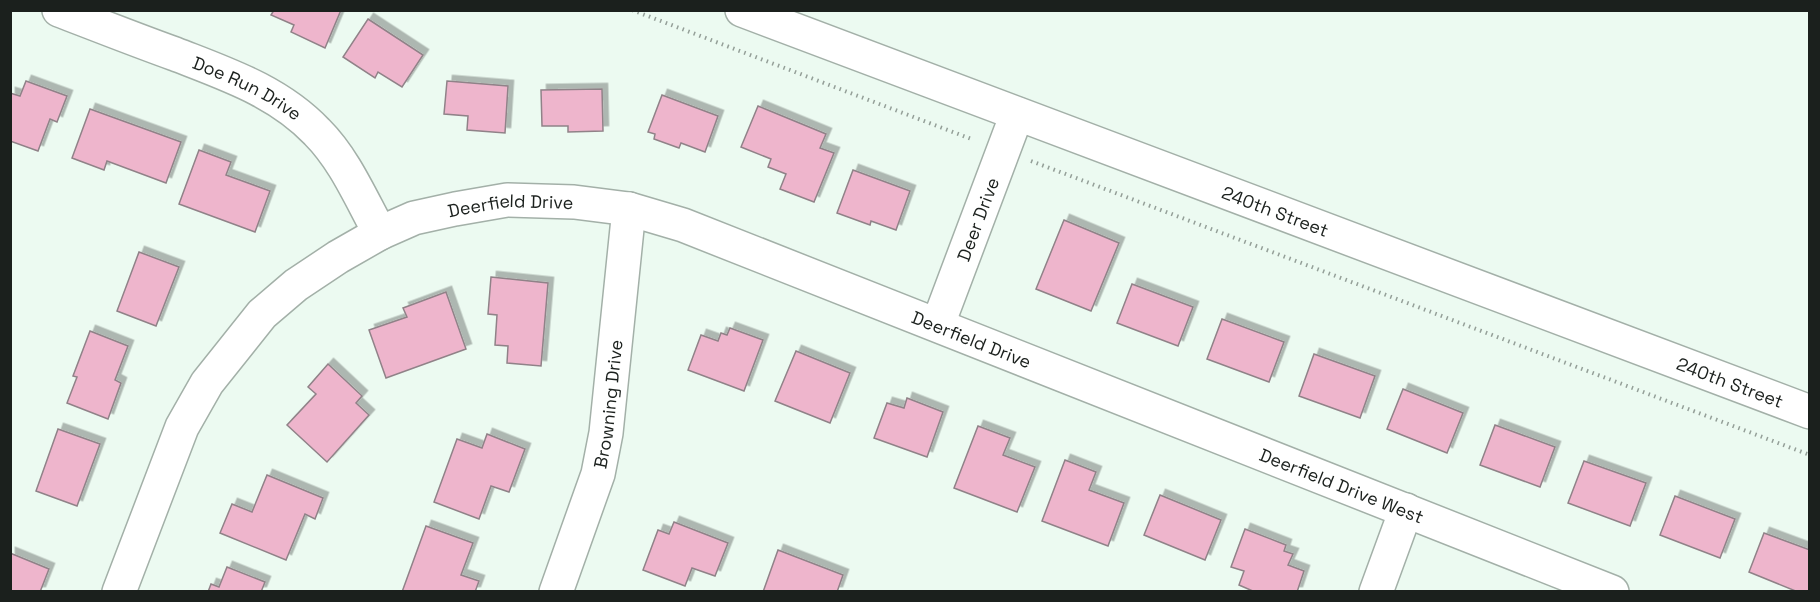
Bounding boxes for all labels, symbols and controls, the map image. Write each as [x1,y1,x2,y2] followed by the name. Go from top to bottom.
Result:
[190,51,307,125] street label: Doe Run Drive
[951,174,1004,264] street label: Deer Drive
[1219,180,1332,241] street label: 240th Street
[445,188,574,222] street label: Deerfield Drive
[909,305,1035,373] street label: Deerfield Drive
[588,339,627,470] street label: Browning Drive
[1674,351,1787,413] street label: 240th Street
[1256,442,1427,528] street label: Deerfield Drive West

